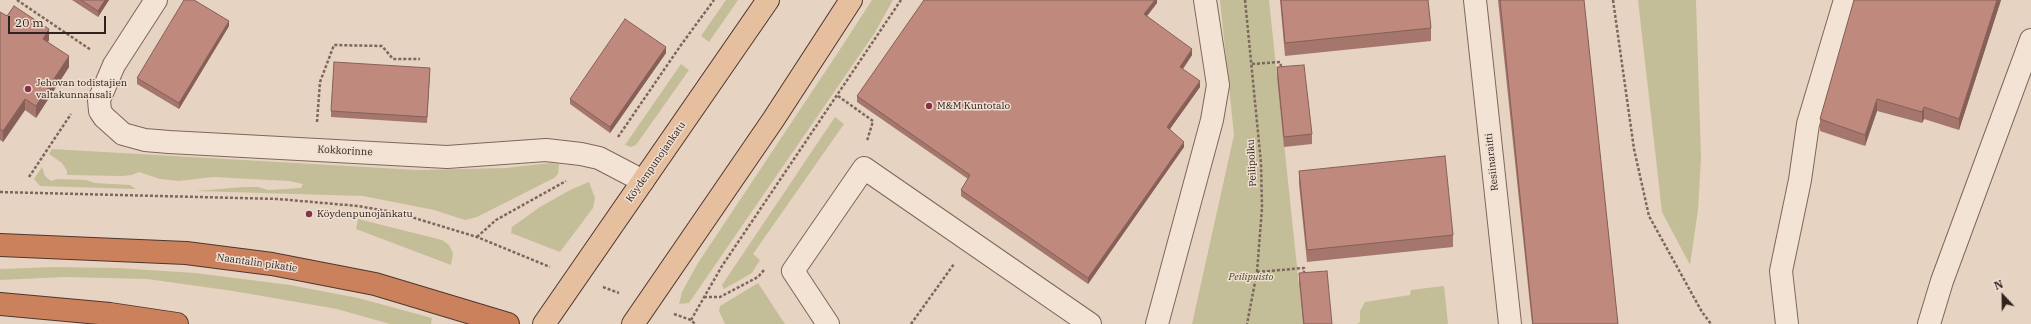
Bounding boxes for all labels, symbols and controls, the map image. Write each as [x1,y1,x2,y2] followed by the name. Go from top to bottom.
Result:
[10,8,108,34] scale bar
[15,15,44,30] text: 20 m
[36,77,127,100] place label: Jehovan todistajien valtakunnansali
[23,84,33,94] marker: Jehovan todistajien valtakunnansali
[937,100,1010,112] place label: M&M Kuntotalo
[924,101,934,111] marker: M&M Kuntotalo
[624,119,688,205] street label: Köydenpunojankatu
[1483,132,1501,192] street label: Resiinaraitti
[1245,139,1259,187] street label: Peilipolku
[317,144,373,158] street label: Kokkorinne
[317,208,413,220] place label: Köydenpunojankatu
[304,209,314,219] marker: Köydenpunojankatu
[216,251,298,275] street label: Naantalin pikatie
[1228,271,1274,283] park label: Peilipuisto
[1983,276,2023,316] north arrow
[1992,277,2005,293] text: N

